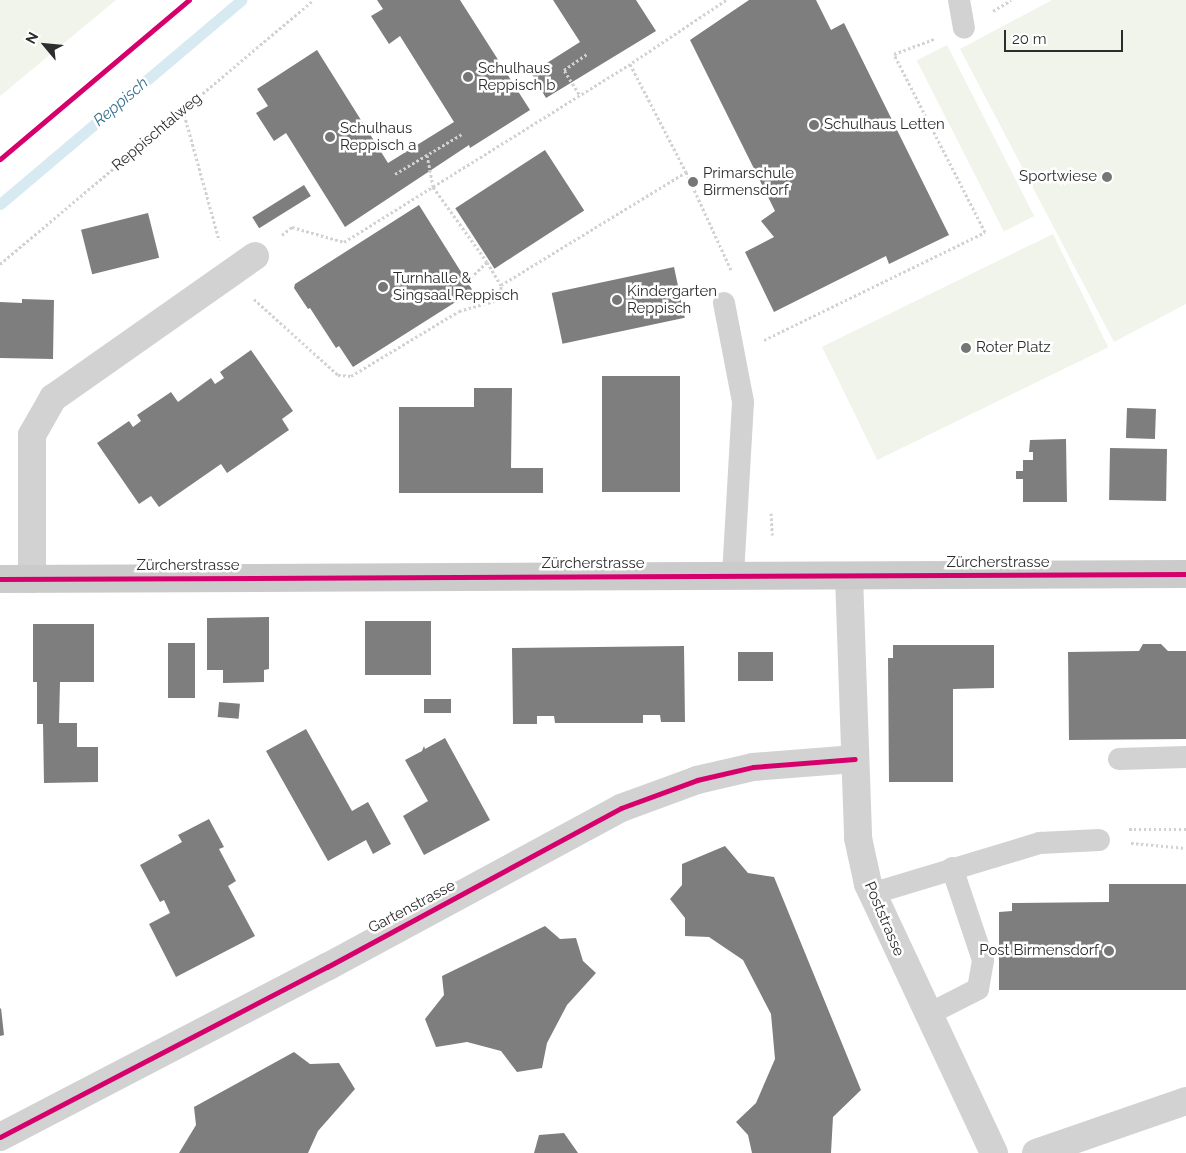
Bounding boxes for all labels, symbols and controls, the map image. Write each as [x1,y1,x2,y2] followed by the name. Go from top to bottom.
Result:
[20,20,70,70] north arrow
[1006,20,1125,52] scale bar
[22,29,41,46] text: N
[1012,30,1047,48] text: 20 m
[478,59,555,94] place label: Schulhaus Reppisch b
[462,71,474,83] marker: Schulhaus Reppisch b
[90,74,152,130] water label: Reppisch
[109,89,205,175] street label: Reppischtalweg
[824,116,945,134] place label: Schulhaus Letten
[340,119,416,154] place label: Schulhaus Reppisch a
[808,119,820,131] marker: Schulhaus Letten
[324,131,336,143] marker: Schulhaus Reppisch a
[703,164,794,199] place label: Primarschule Birmensdorf
[1019,168,1097,186] place label: Sportwiese
[1101,171,1113,183] marker: Sportwiese
[687,176,699,188] marker: Primarschule Birmensdorf
[393,269,519,304] place label: Turnhalle & Singsaal Reppisch
[377,281,389,293] marker: Turnhalle & Singsaal Reppisch
[627,282,717,317] place label: Kindergarten Reppisch
[611,294,623,306] marker: Kindergarten Reppisch
[976,339,1051,357] place label: Roter Platz
[960,342,972,354] marker: Roter Platz
[946,554,1050,572] street label: Zürcherstrasse
[541,555,645,573] street label: Zürcherstrasse
[136,557,240,575] street label: Zürcherstrasse
[366,877,458,937] street label: Gartenstrasse
[860,879,908,959] street label: Poststrasse
[979,942,1099,960] place label: Post Birmensdorf
[1103,945,1115,957] marker: Post Birmensdorf

